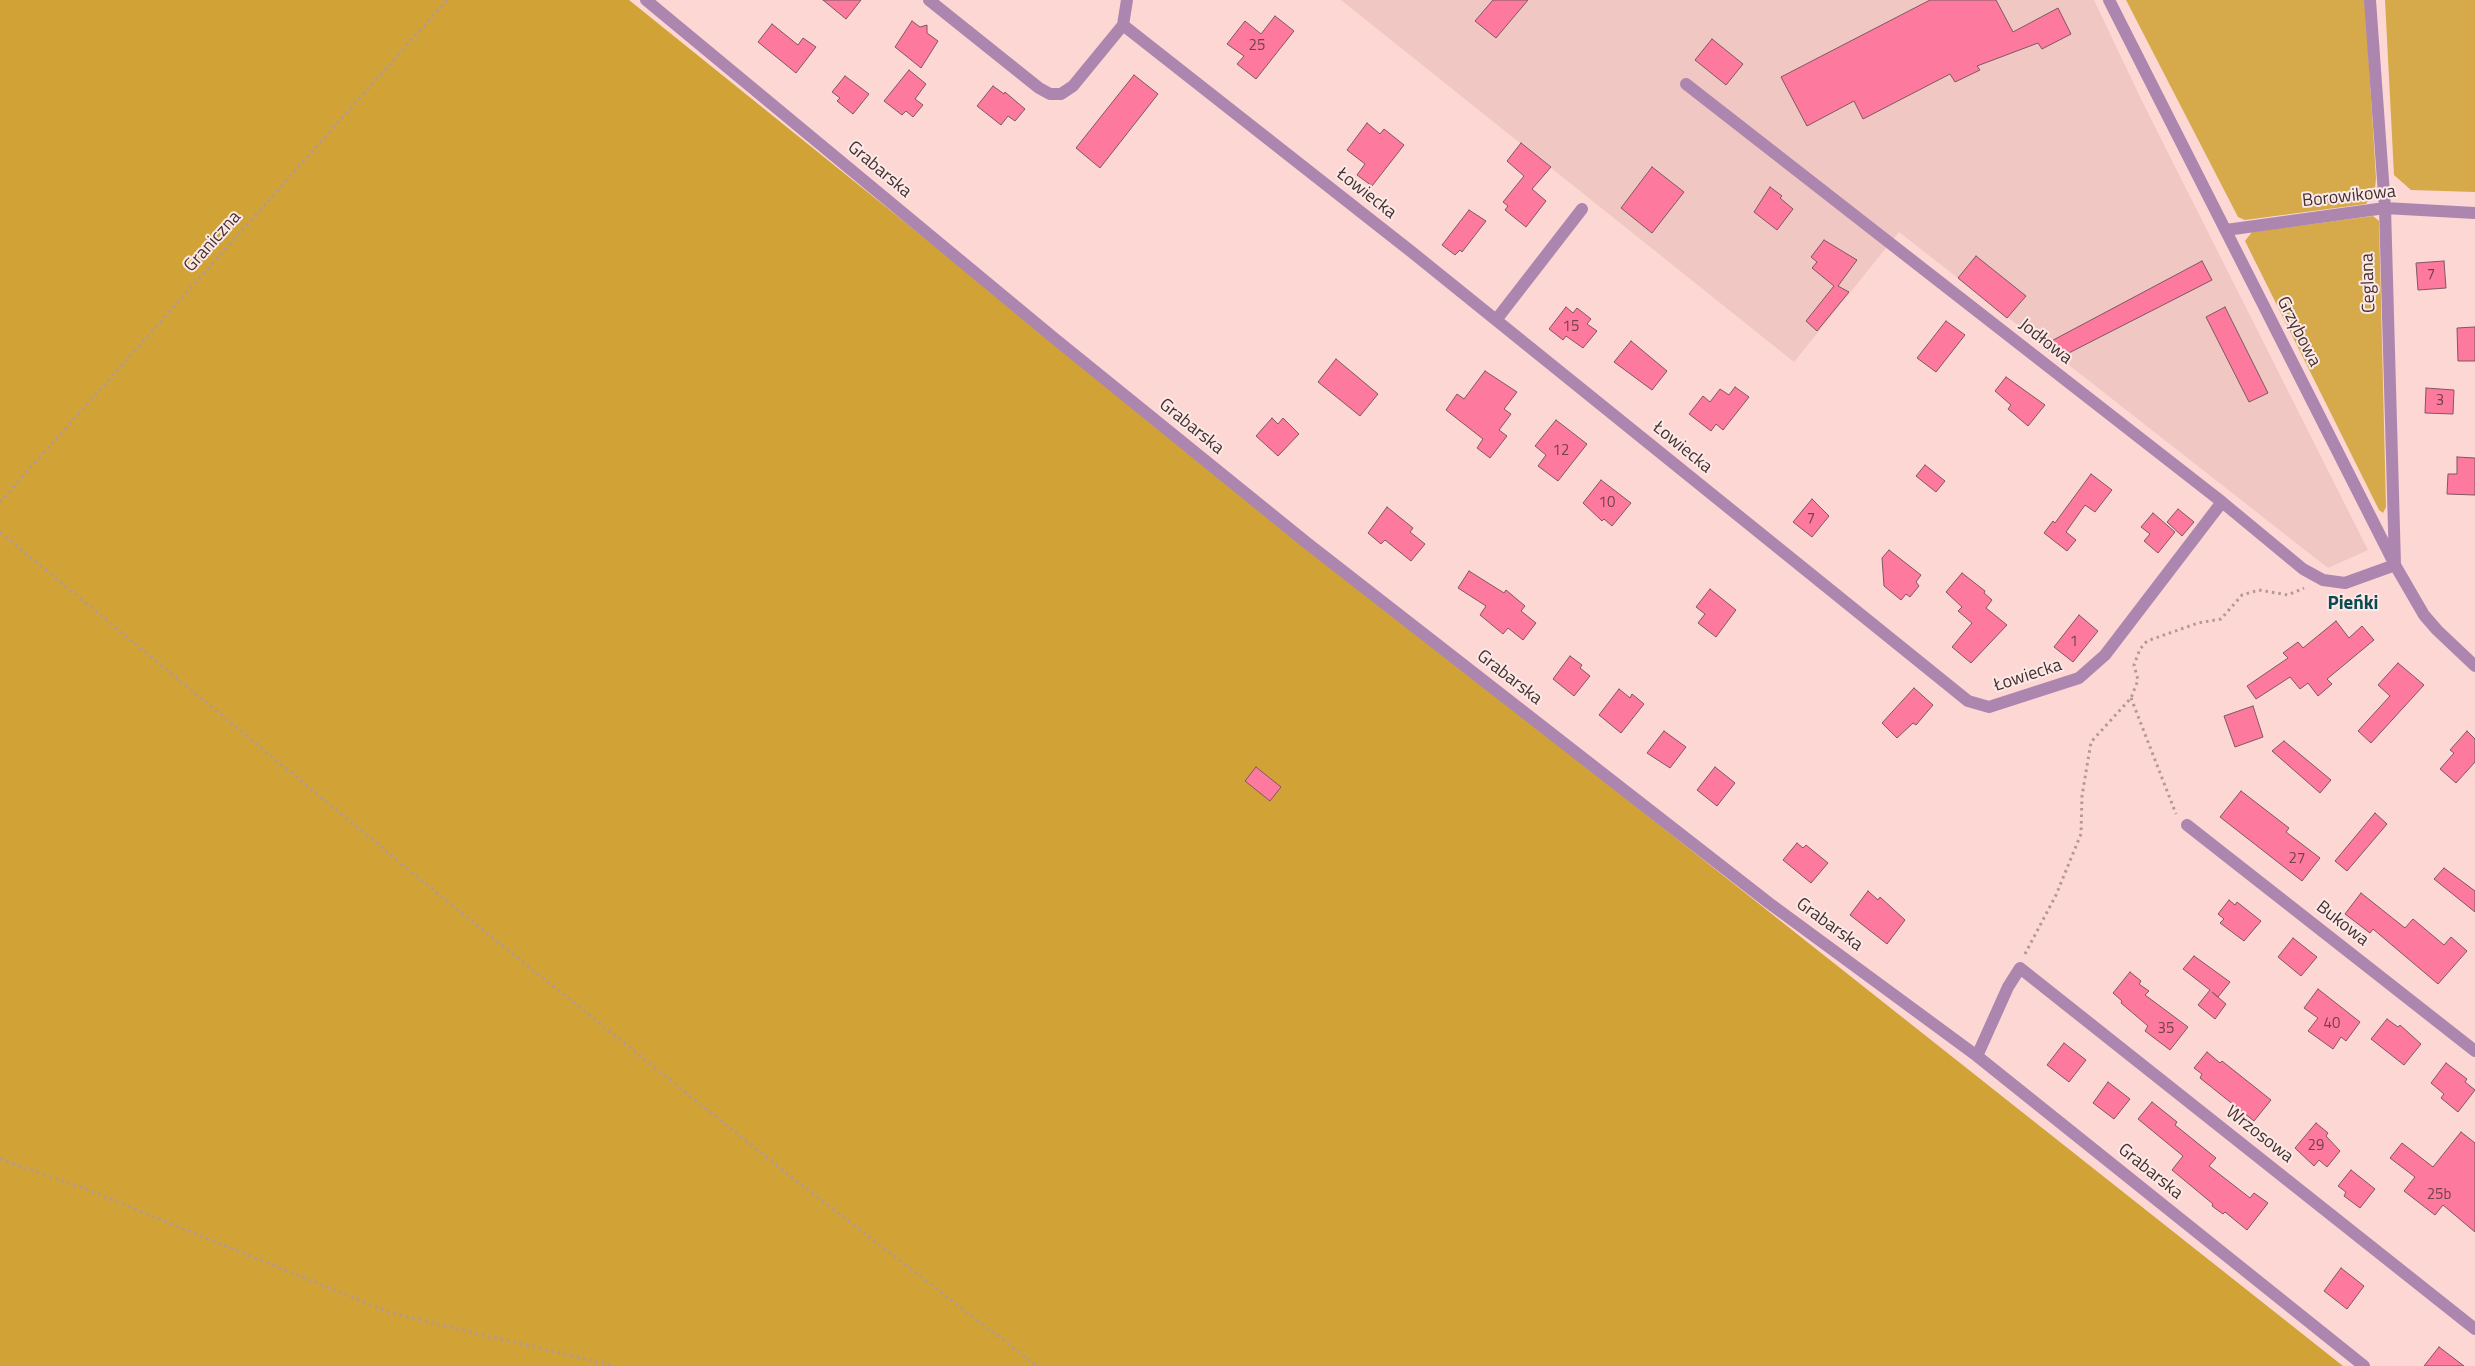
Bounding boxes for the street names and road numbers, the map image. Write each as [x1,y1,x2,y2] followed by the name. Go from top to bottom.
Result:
[843,137,915,203] street label: Grabarska
[1332,164,1400,224] street label: Łowiecka
[2301,181,2397,213] street label: Borowikowa
[180,207,246,277] street label: Graniczna
[2357,253,2381,313] street label: Ceglana
[2271,293,2325,371] street label: Grzybowa
[2014,314,2076,370] street label: Jodłowa
[1154,394,1228,460] street label: Grabarska
[1648,418,1716,478] street label: Łowiecka
[1472,646,1546,710] street label: Grabarska
[1991,655,2065,697] street label: Łowiecka
[1792,894,1866,956] street label: Grabarska
[2311,897,2373,951] street label: Bukowa
[2221,1102,2297,1168] street label: Wrzosowa
[2113,1139,2187,1205] street label: Grabarska

